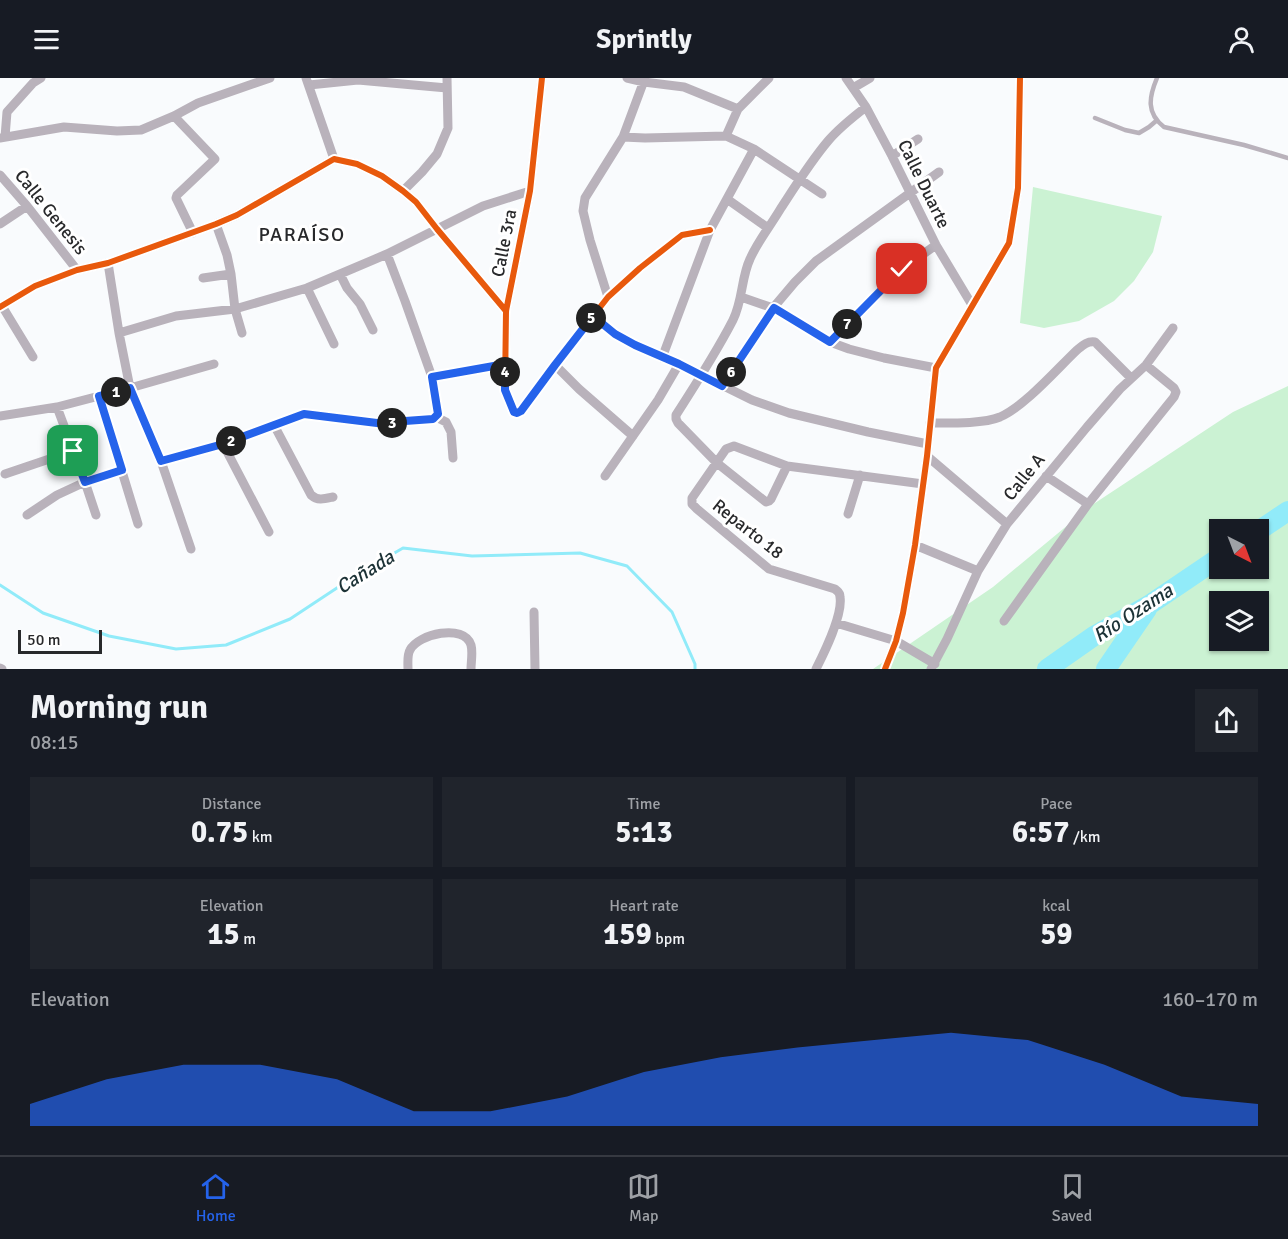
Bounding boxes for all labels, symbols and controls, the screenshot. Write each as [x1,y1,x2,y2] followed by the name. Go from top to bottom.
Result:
[30,23,63,56] icon: menu
[596,23,692,56] text: Sprintly
[1225,23,1258,56] icon: person
[893,136,955,232] street label: Calle Duarte
[10,165,92,259] street label: Calle Genesis
[487,207,521,279] street label: Calle 3ra
[258,222,346,247] district label: PARAÍSO
[876,243,927,294] pin
[885,252,918,285] icon: check
[576,303,606,333] pin: 5
[587,308,595,328] text: 5
[832,309,862,339] pin: 7
[843,314,851,334] text: 7
[490,357,520,387] pin: 4
[716,357,746,387] pin: 6
[501,362,509,382] text: 4
[727,362,735,382] text: 6
[101,377,131,407] pin: 1
[112,382,120,402] text: 1
[377,408,407,438] pin: 3
[388,413,396,433] text: 3
[47,425,98,476] pin
[216,426,246,456] pin: 2
[227,431,235,451] text: 2
[56,434,89,467] icon: arrive
[998,449,1050,505] street label: Calle A
[708,494,788,564] street label: Reparto 18
[1209,519,1269,579] north arrow
[1209,519,1269,651] map controls
[331,544,399,600] water label: Cañada
[1088,577,1178,648] water label: Río Ozama
[1209,591,1269,651] button: layers
[18,627,102,654] scale bar
[27,630,61,650] text: 50 m
[30,687,208,728] text: Morning run
[1195,689,1258,752] button: share
[30,730,79,755] text: 08:15
[202,794,261,814] text: Distance
[628,794,660,814] text: Time
[1040,794,1072,814] text: Pace
[191,814,248,851] text: 0.75
[615,814,673,851] text: 5:13
[1012,814,1070,851] text: 6:57
[248,827,272,847] text: km
[1070,827,1101,847] text: /km
[200,896,264,916] text: Elevation
[609,896,679,916] text: Heart rate
[1042,896,1070,916] text: kcal
[207,916,240,953] text: 15
[603,916,652,953] text: 159
[1040,916,1073,953] text: 59
[240,929,256,949] text: m
[652,929,685,949] text: bpm
[30,987,110,1012] text: Elevation
[1162,987,1258,1012] text: 160–170 m
[196,1170,236,1226] tab: Home
[627,1170,660,1226] tab: Map
[1052,1170,1092,1226] tab: Saved

